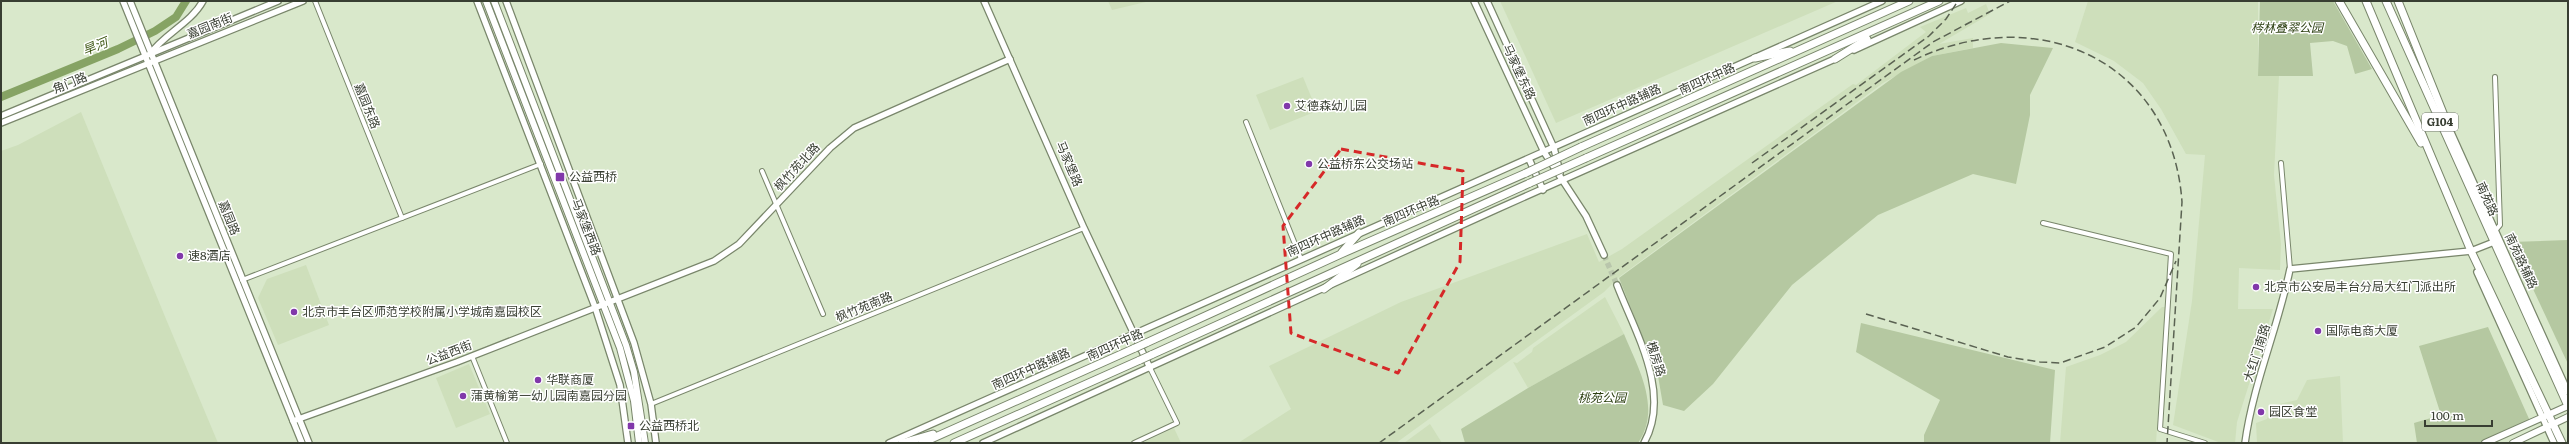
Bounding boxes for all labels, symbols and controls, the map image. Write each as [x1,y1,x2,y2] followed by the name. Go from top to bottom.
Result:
[184,8,235,42] street label: 嘉园南街
[2251,18,2325,36] park label: 梣林叠翠公园
[79,31,113,59] water label: 旱河
[1499,41,1541,103] street label: 马家堡东路
[1676,58,1738,99] street label: 南四环中路
[50,67,90,97] street label: 角门路
[1580,79,1664,129] street label: 南四环中路辅路
[351,80,385,131] street label: 嘉园东路
[1295,96,1367,114] place label: 艾德森幼儿园
[1282,101,1292,111] marker: 艾德森幼儿园
[2422,113,2458,131] road number: G104
[769,138,823,194] street label: 枫竹苑北路
[1052,138,1088,189] street label: 马家堡路
[1317,154,1413,172] place label: 公益桥东公交场站
[1304,159,1314,169] marker: 公益桥东公交场站
[569,167,617,185] place label: 公益西桥
[554,171,566,183] marker: 公益西桥
[2472,178,2503,219] street label: 南苑路
[1379,190,1442,230] street label: 南四环中路
[568,195,606,258] street label: 马家堡西路
[215,198,245,238] street label: 嘉园路
[1284,210,1368,260] street label: 南四环中路辅路
[2501,230,2543,292] street label: 南苑路辅路
[188,246,231,264] place label: 速8酒店
[175,251,185,261] marker: 速8酒店
[2264,277,2456,295] place label: 北京市公安局丰台分局大红门派出所
[2251,282,2261,292] marker: 北京市公安局丰台分局大红门派出所
[832,286,895,326] street label: 枫竹苑南路
[302,302,542,320] place label: 北京市丰台区师范学校附属小学城南嘉园校区
[289,307,299,317] marker: 北京市丰台区师范学校附属小学城南嘉园校区
[2238,321,2274,384] street label: 大红门南路
[2326,321,2398,339] place label: 国际电商大厦
[1084,324,1146,365] street label: 南四环中路
[2313,326,2323,336] marker: 国际电商大厦
[423,335,474,369] street label: 公益西街
[1643,339,1671,379] street label: 槐房路
[989,343,1073,393] street label: 南四环中路辅路
[546,370,594,388] place label: 华联商厦
[533,375,543,385] marker: 华联商厦
[471,386,627,404] place label: 蒲黄榆第一幼儿园南嘉园分园
[1578,388,1628,406] park label: 桃苑公园
[458,391,468,401] marker: 蒲黄榆第一幼儿园南嘉园分园
[2269,402,2317,420] place label: 园区食堂
[2425,402,2492,428] scale bar
[2431,406,2464,424] text: 100 m
[2256,407,2266,417] marker: 园区食堂
[639,416,699,434] place label: 公益西桥北
[626,421,636,431] marker: 公益西桥北

